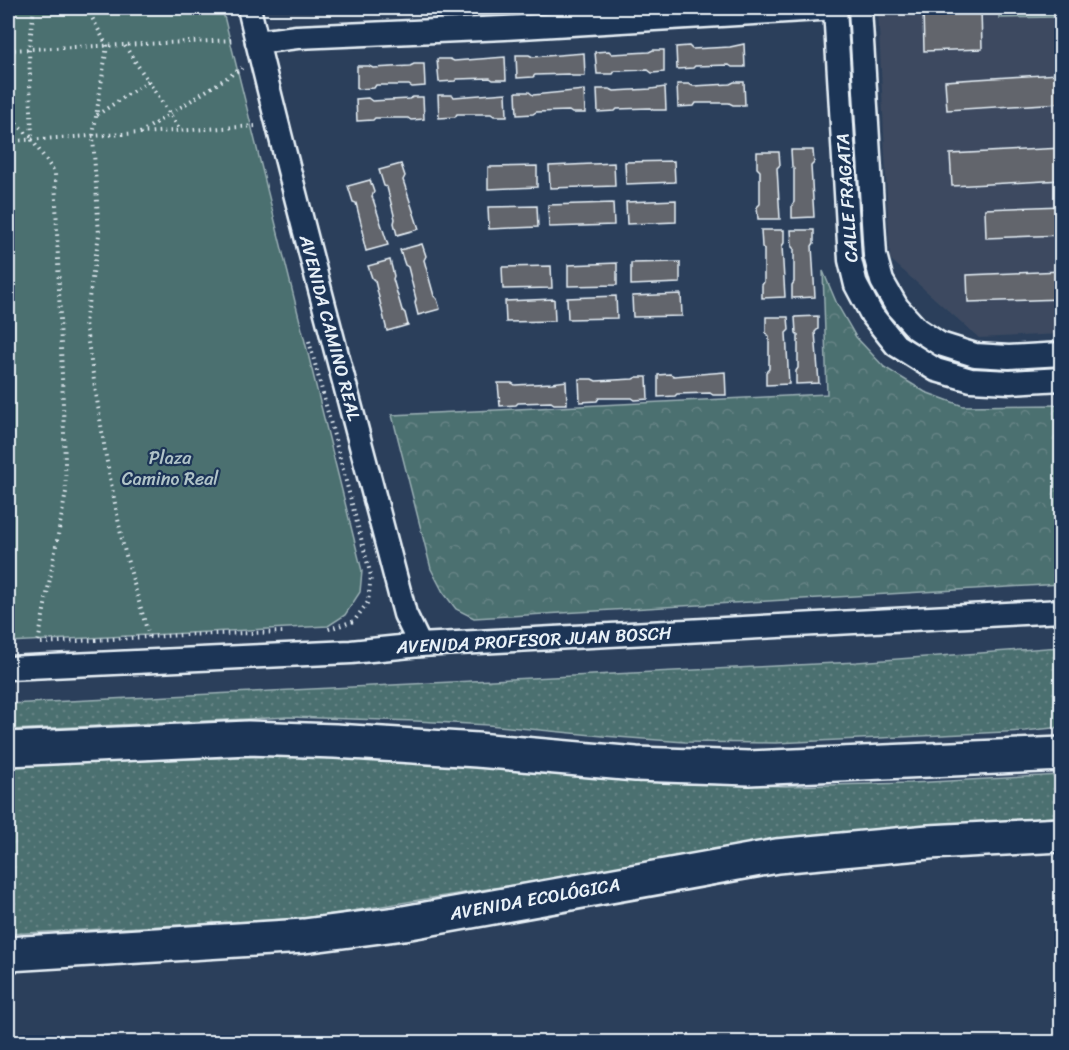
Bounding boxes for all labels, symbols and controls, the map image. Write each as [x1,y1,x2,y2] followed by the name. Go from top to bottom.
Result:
[827,132,867,264] street label: CALLE FRAGATA
[289,230,370,425] street label: AVENIDA CAMINO REAL
[122,442,219,495] park label: Plaza Camino Real
[395,617,673,663] street label: AVENIDA PROFESOR JUAN BOSCH
[446,868,623,930] street label: AVENIDA ECOLÓGICA

